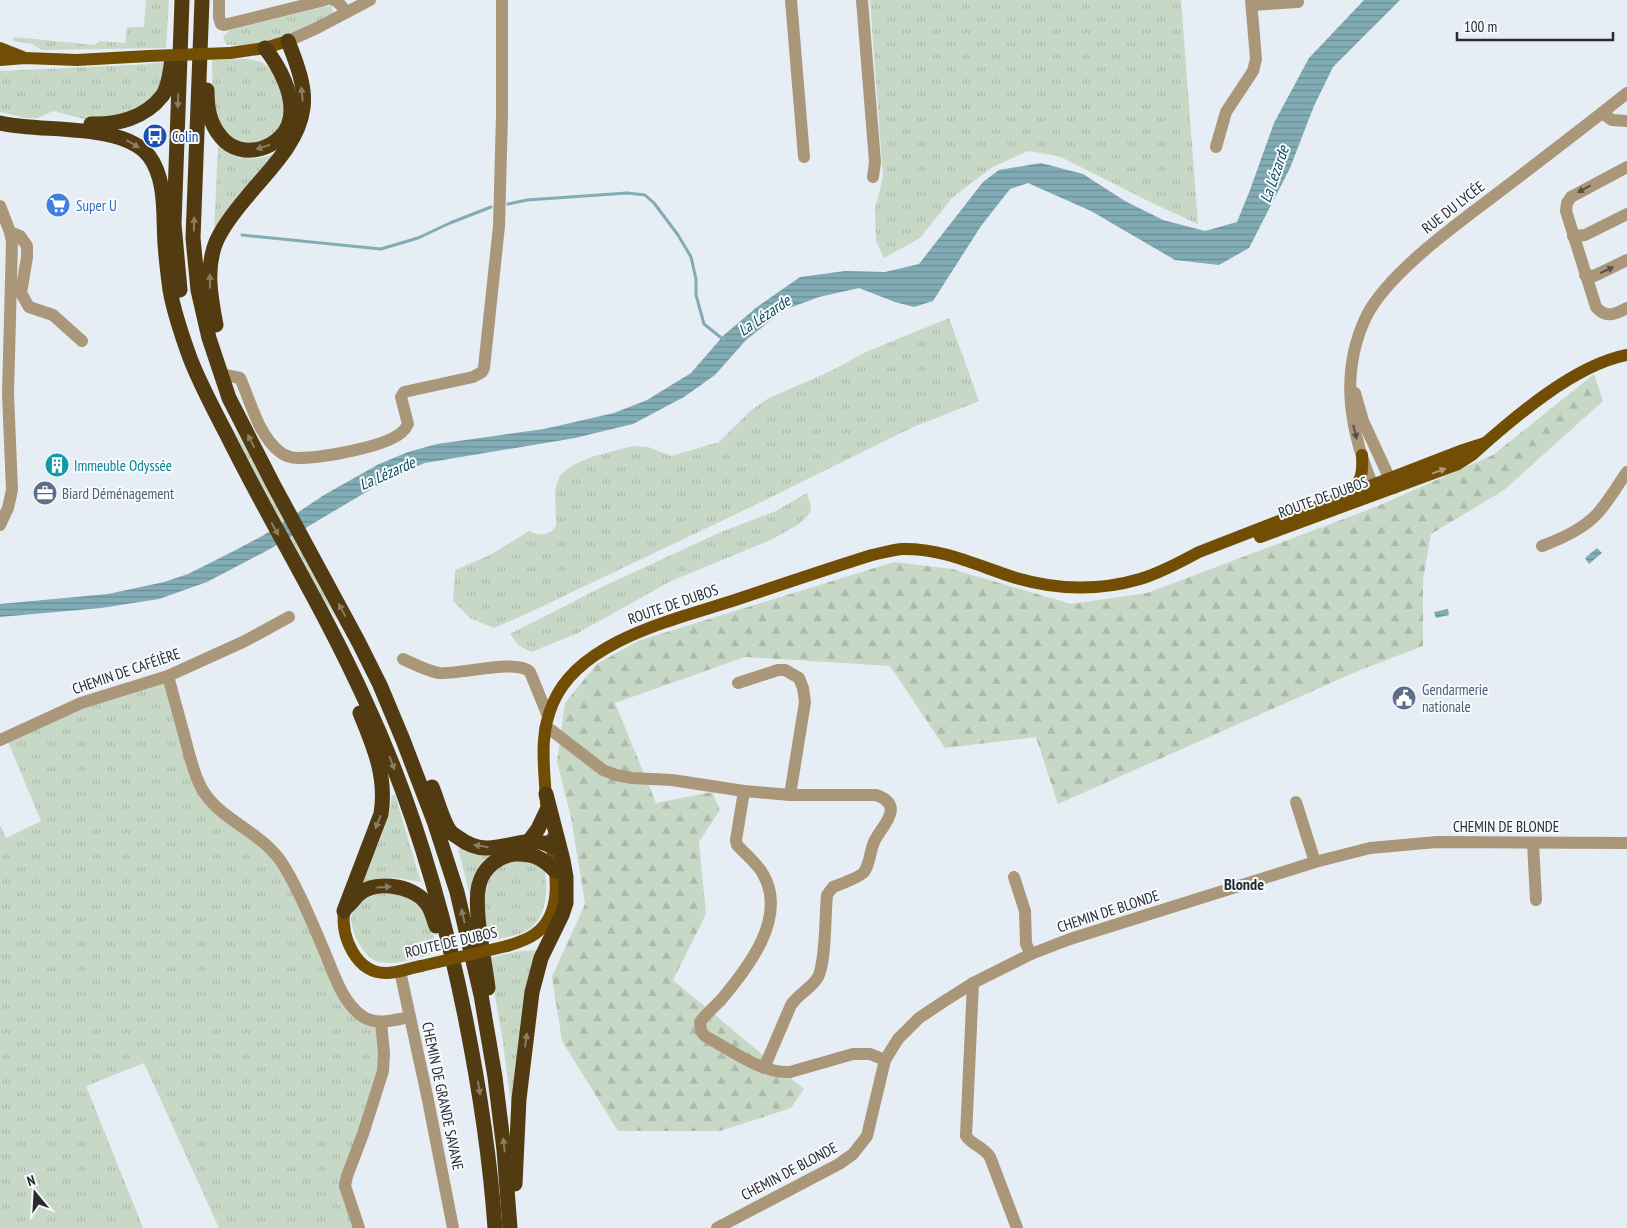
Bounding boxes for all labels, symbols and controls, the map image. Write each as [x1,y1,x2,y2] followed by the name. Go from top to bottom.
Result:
[1457,10,1613,42] scale bar
[1464,17,1497,36] text: 100 m
[298,86,306,102] one-way arrow
[174,93,182,109] one-way arrow
[142,123,168,149] bus stop icon: Colin
[172,127,198,146] place label: Colin
[127,139,140,148] one-way arrow
[1255,142,1293,205] water label: La Lézarde
[256,144,271,152] one-way arrow
[1418,177,1488,237] street label: RUE DU LYCÉE
[1577,185,1591,194] one-way arrow
[45,192,71,218] supermarket icon: Super U
[76,196,117,215] place label: Super U
[190,216,198,232] one-way arrow
[1600,266,1614,274] one-way arrow
[206,273,214,289] one-way arrow
[734,290,795,340] water label: La Lézarde
[1351,425,1359,440] one-way arrow
[247,434,255,448] one-way arrow
[356,451,419,494] water label: La Lézarde
[44,452,70,478] building icon: Immeuble Odyssée
[74,456,172,475] place label: Immeuble Odyssée
[1432,467,1447,474] one-way arrow
[1276,472,1370,522] street label: ROUTE DE DUBOS
[32,480,58,506] office icon: Biard Déménagement
[62,484,174,503] place label: Biard Déménagement
[271,522,280,535] one-way arrow
[625,580,721,628] street label: ROUTE DE DUBOS
[338,603,346,618] one-way arrow
[70,644,182,698] street label: CHEMIN DE CAFÉIÈRE
[1422,680,1488,716] place label: Gendarmerie nationale
[1391,685,1417,711] public building icon: Gendarmerie nationale
[388,756,396,771] one-way arrow
[373,815,381,829] one-way arrow
[1453,817,1559,836] street label: CHEMIN DE BLONDE
[472,842,488,850] one-way arrow
[1224,874,1264,894] district label: Blonde
[376,883,392,891] one-way arrow
[1055,886,1161,936] street label: CHEMIN DE BLONDE
[459,908,467,923] one-way arrow
[403,922,499,962] street label: ROUTE DE DUBOS
[418,1020,468,1172] street label: CHEMIN DE GRANDE SAVANE
[522,1032,530,1048] one-way arrow
[475,1081,483,1097] one-way arrow
[500,1136,508,1152] one-way arrow
[738,1138,840,1204] street label: CHEMIN DE BLONDE
[10,1168,60,1218] north arrow
[25,1171,37,1190] text: N

